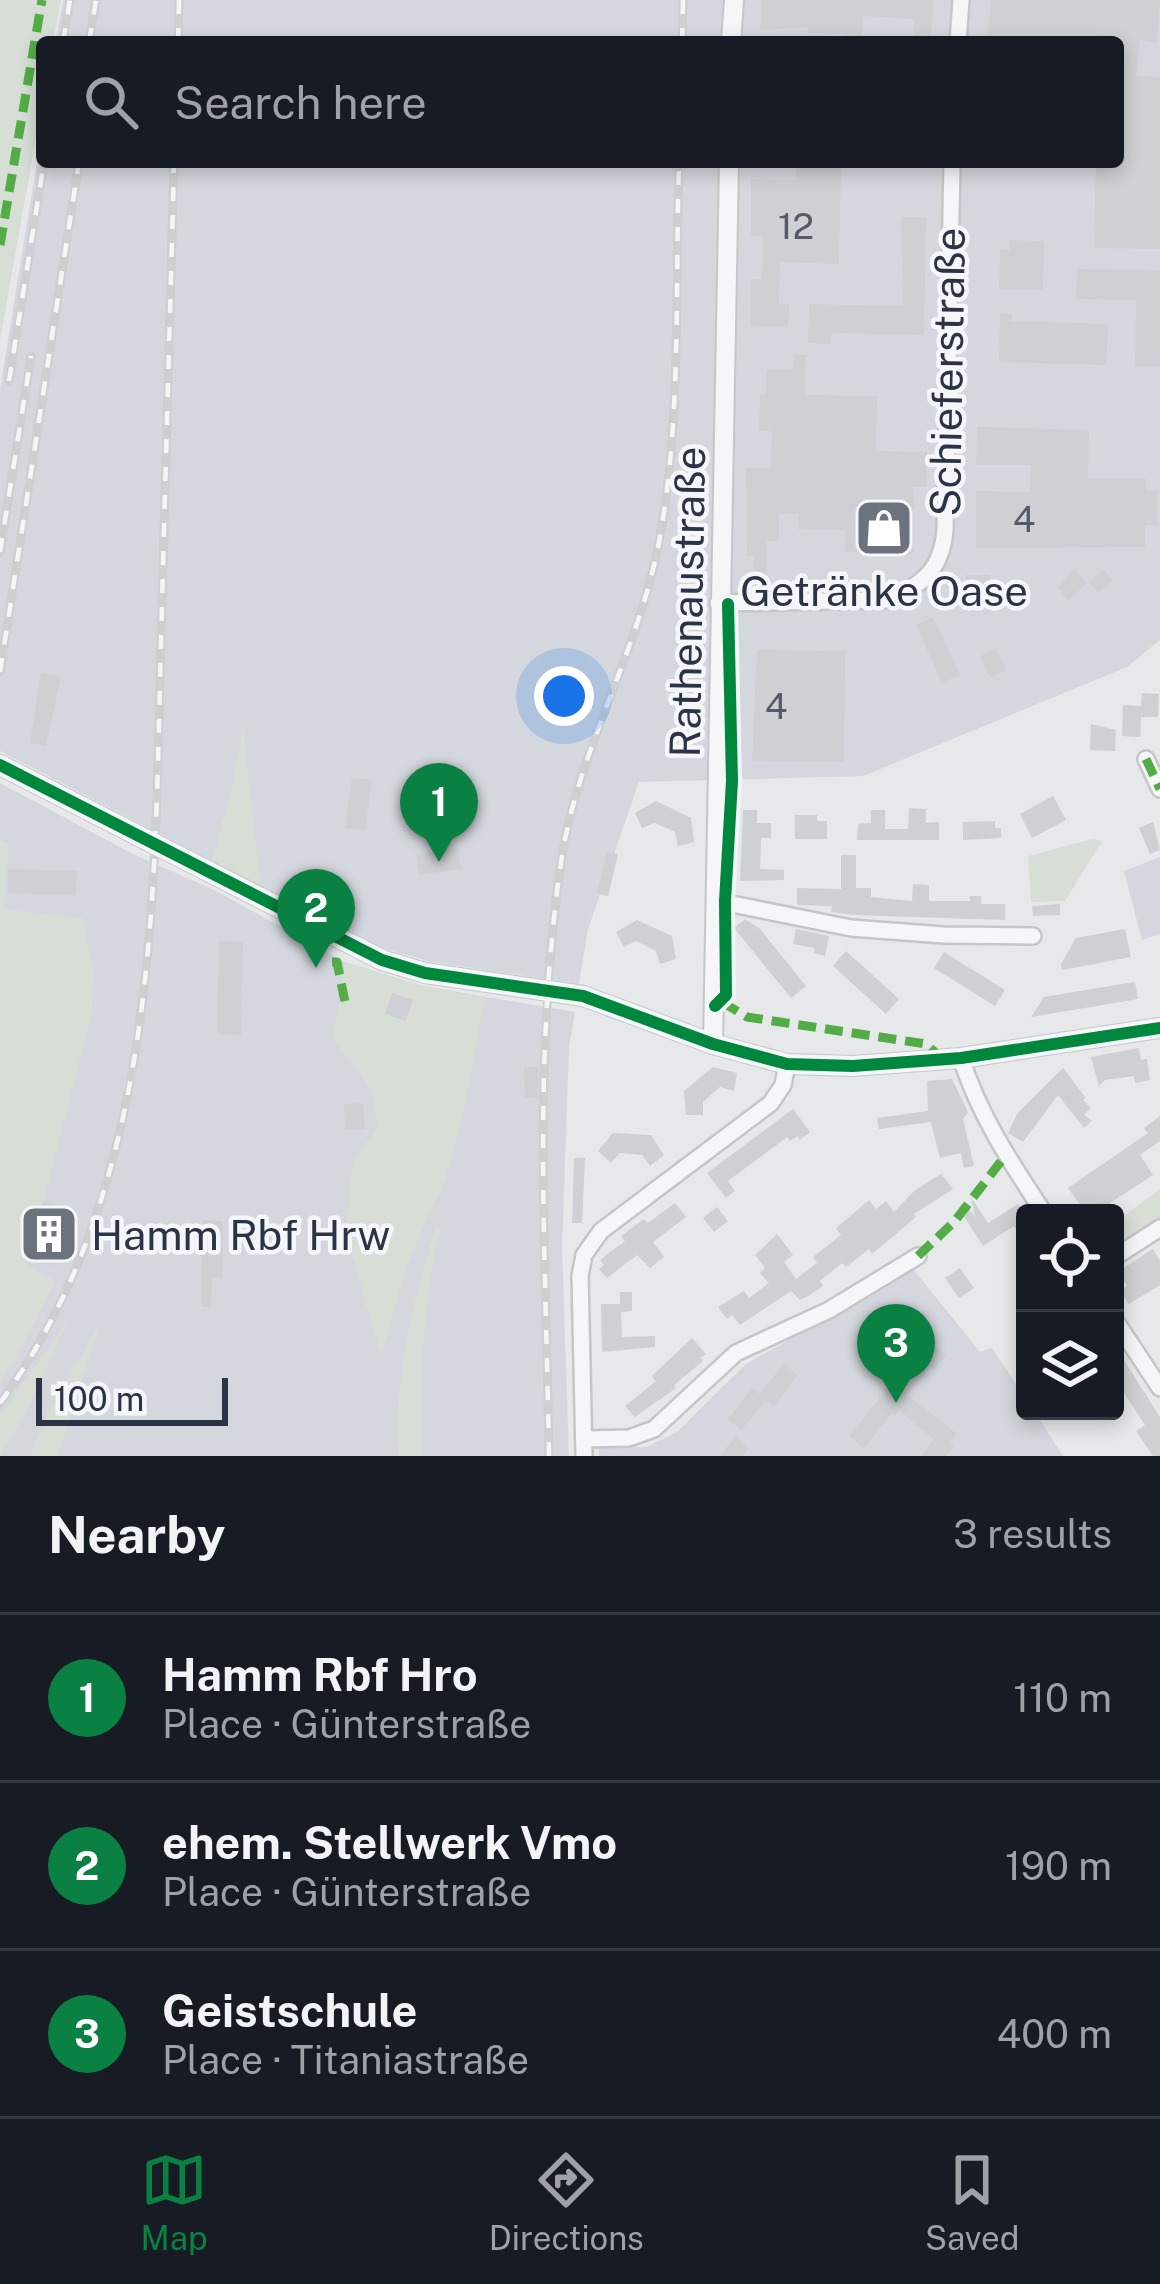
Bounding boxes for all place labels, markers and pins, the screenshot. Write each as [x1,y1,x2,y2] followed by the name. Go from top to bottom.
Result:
[853,497,915,559] shop icon: Getränke Oase
[740,566,1028,615] place label: Getränke Oase
[400,763,478,862] pin: 1
[277,869,355,968] pin: 2
[18,1203,80,1265] building icon: Hamm Rbf Hrw
[91,1210,390,1259] place label: Hamm Rbf Hrw
[857,1304,935,1403] pin: 3

